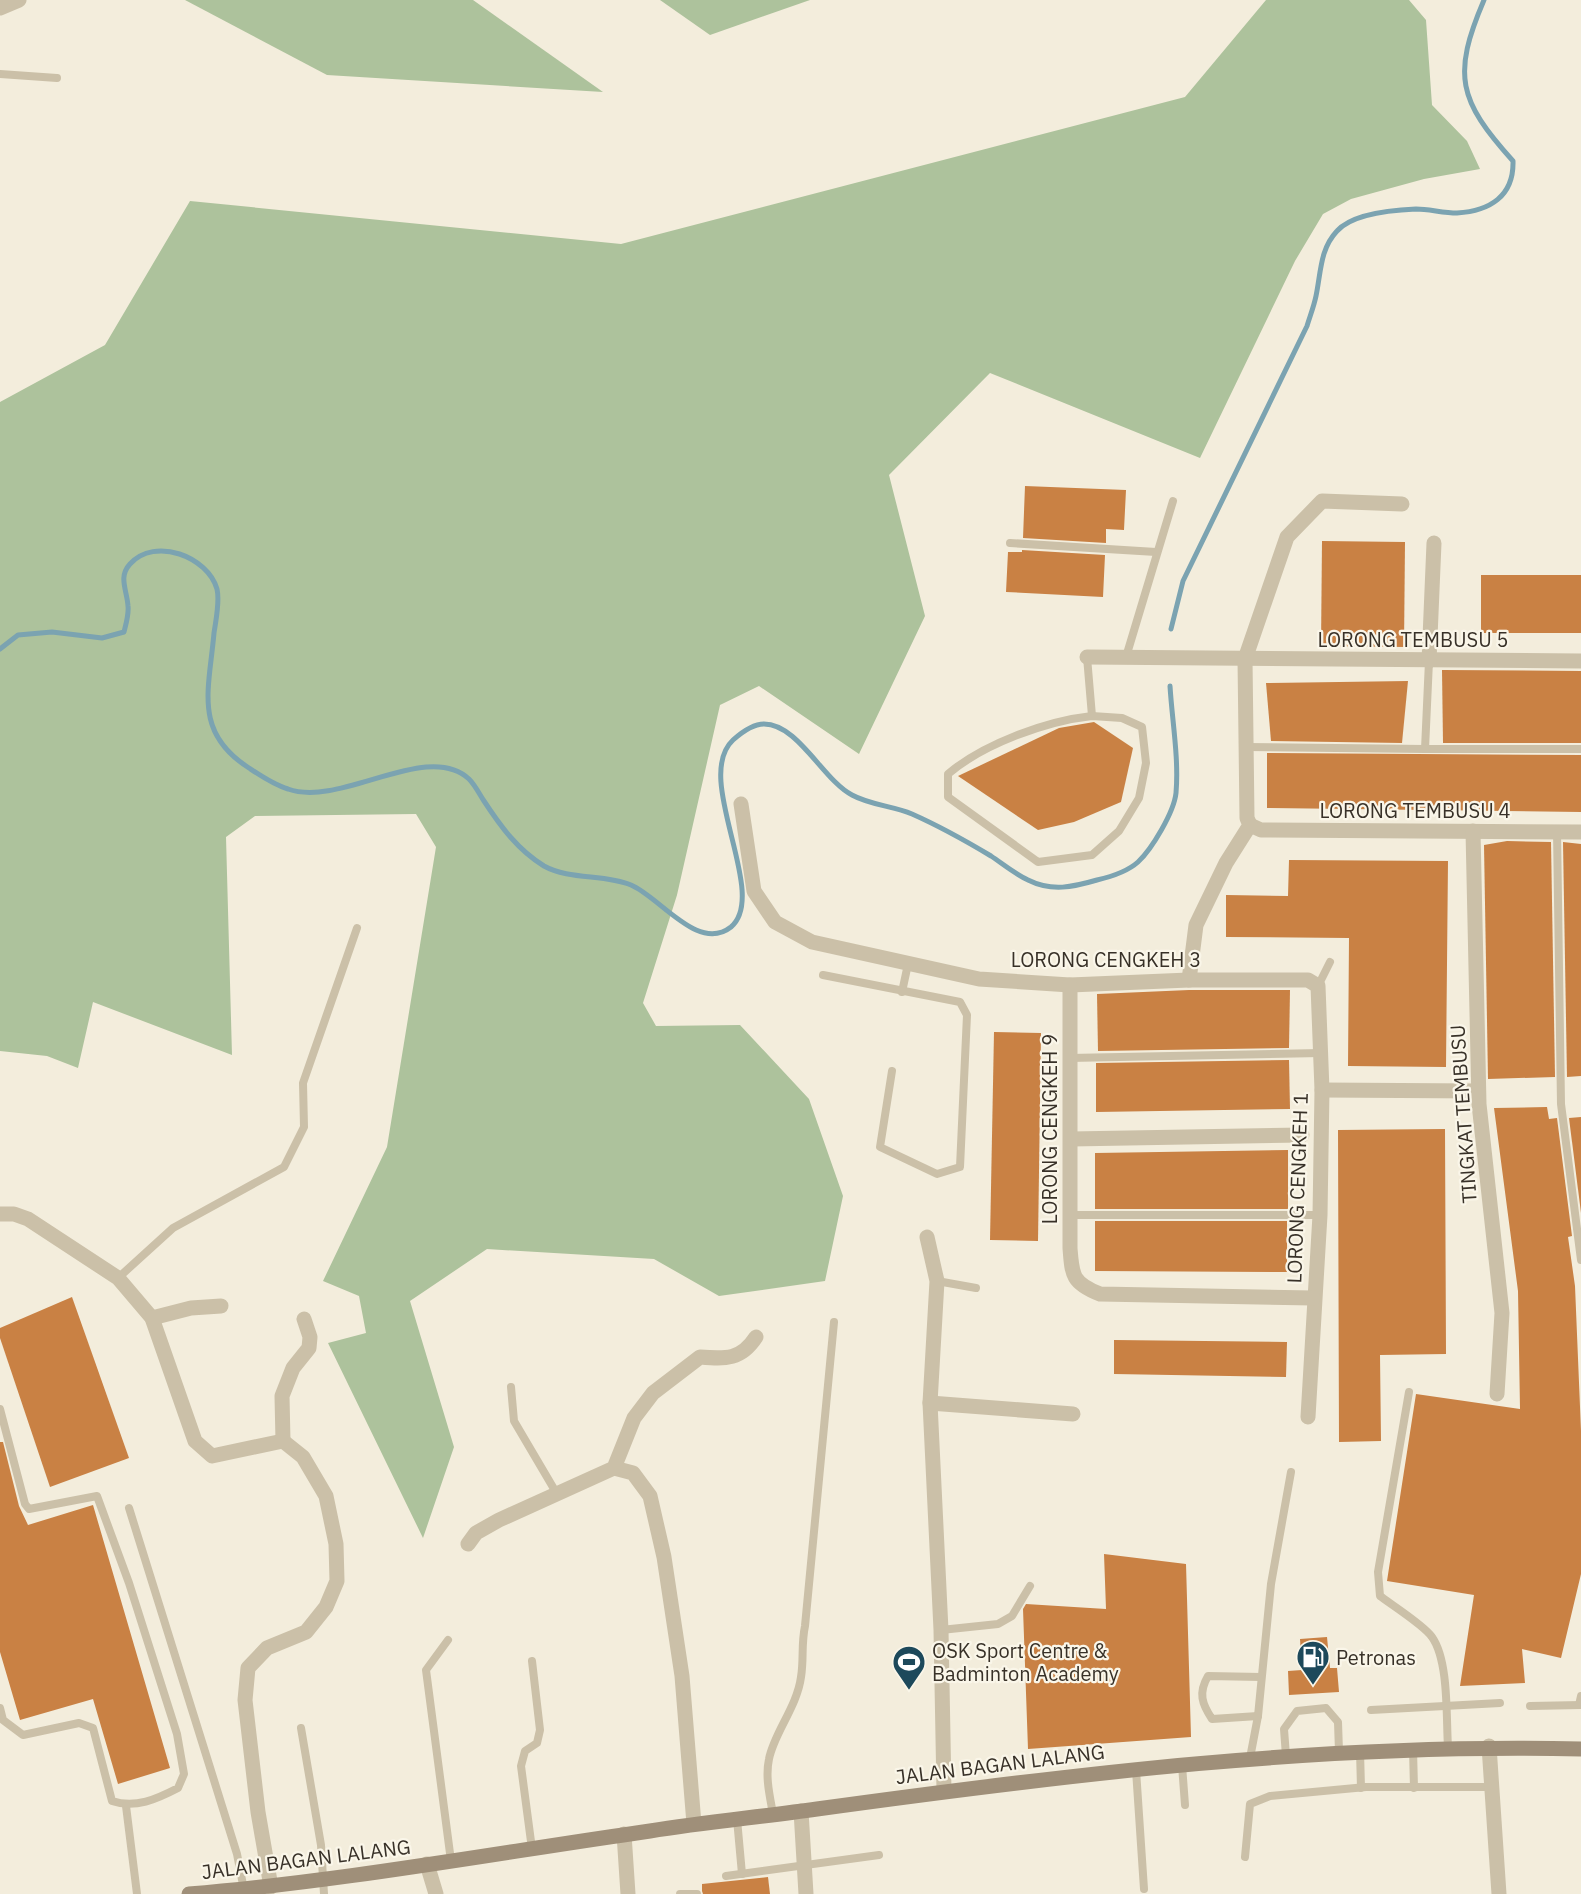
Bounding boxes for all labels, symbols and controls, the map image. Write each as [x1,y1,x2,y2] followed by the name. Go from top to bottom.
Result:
[1318,626,1508,653] street label: LORONG TEMBUSU 5
[1320,797,1510,824] street label: LORONG TEMBUSU 4
[1011,946,1201,973] street label: LORONG CENGKEH 3
[1443,1024,1483,1204] street label: TINGKAT TEMBUSU
[1036,1034,1063,1224] street label: LORONG CENGKEH 9
[1280,1092,1314,1284] street label: LORONG CENGKEH 1
[932,1637,1119,1687] place label: OSK Sport Centre & Badminton Academy
[1295,1639,1331,1686] fuel station icon: Petronas
[891,1644,927,1691] sports icon: OSK Sport Centre & Badminton Academy
[1336,1644,1416,1671] place label: Petronas
[894,1738,1106,1790] street label: JALAN BAGAN LALANG
[200,1833,412,1885] street label: JALAN BAGAN LALANG

